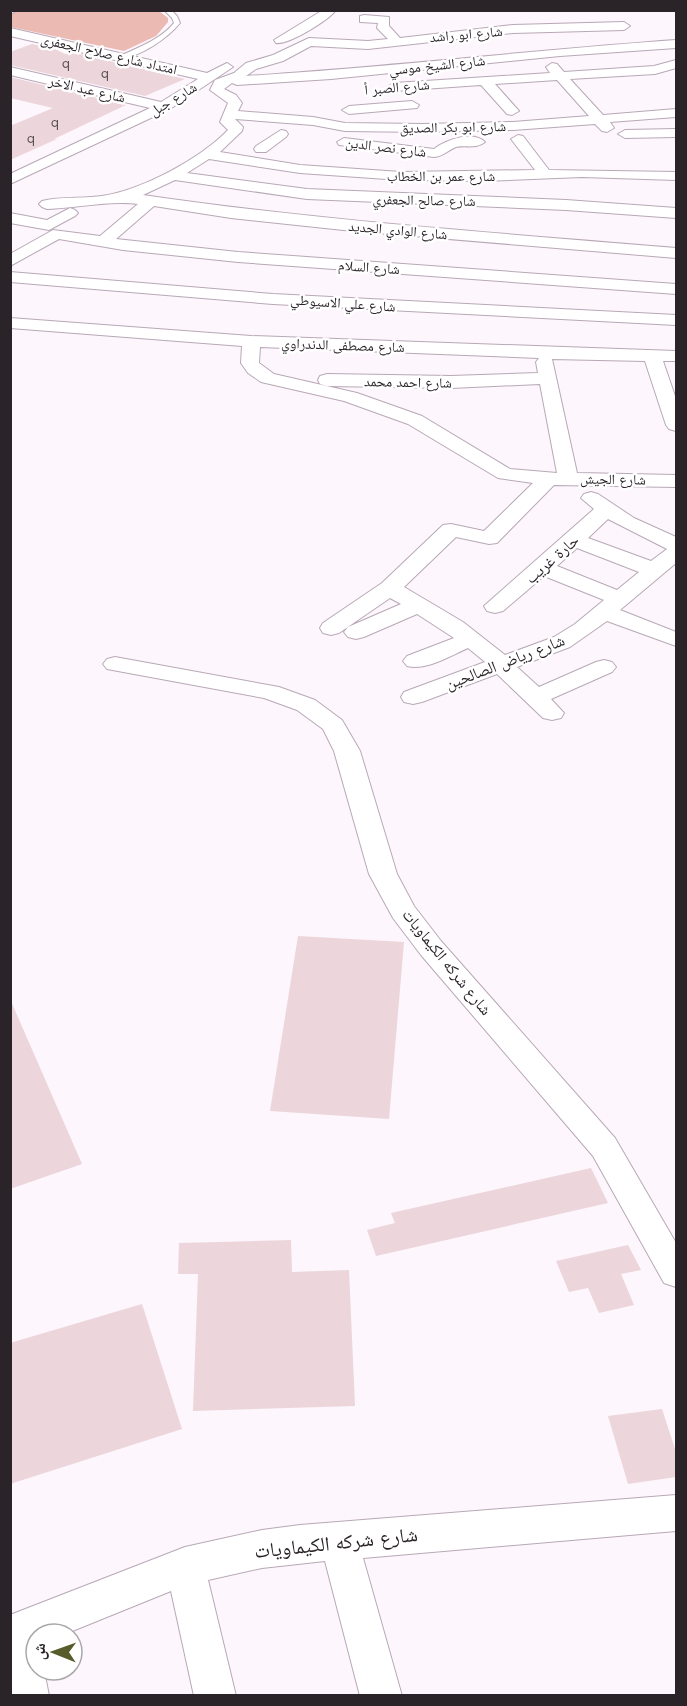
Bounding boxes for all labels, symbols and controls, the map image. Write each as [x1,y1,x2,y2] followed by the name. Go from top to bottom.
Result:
[429,21,503,47] street label: شارع ابو راشد
[39,29,179,79] street label: امتداد شارع صلاح الجعفرى
[388,50,486,82] street label: شارع الشيخ موسي
[62,53,70,73] house number: q
[101,63,109,83] house number: q
[46,70,127,108] street label: شارع عبد الاخر
[363,74,430,100] street label: شارع الصبر أ
[146,77,200,121] street label: شارع جبل
[51,112,59,132] house number: q
[400,116,506,138] street label: شارع ابو بكر الصديق
[27,128,35,148] house number: q
[344,132,428,162] street label: شارع نصر الدين
[387,166,495,186] street label: شارع عمر بن الخطاب
[372,189,476,212] street label: شارع صالح الجعفري
[348,216,448,246] street label: شارع الوادي الجديد
[337,255,401,279] street label: شارع السلام
[290,289,396,318] street label: شارع علي الاسيوطي
[281,333,405,359] street label: شارع مصطفى الدندراوي
[364,371,452,393] street label: شارع احمد محمد
[580,468,646,490] street label: شارع الجيش
[520,529,584,589] street label: حارة غريب
[442,629,568,695] street label: شارع رياض الصالحين
[397,904,497,1020] street label: شارع شركه الكيماويات
[253,1520,419,1566] street label: شارع شركه الكيماويات
[24,1622,84,1682] north arrow
[28,1643,51,1660] text: ش

